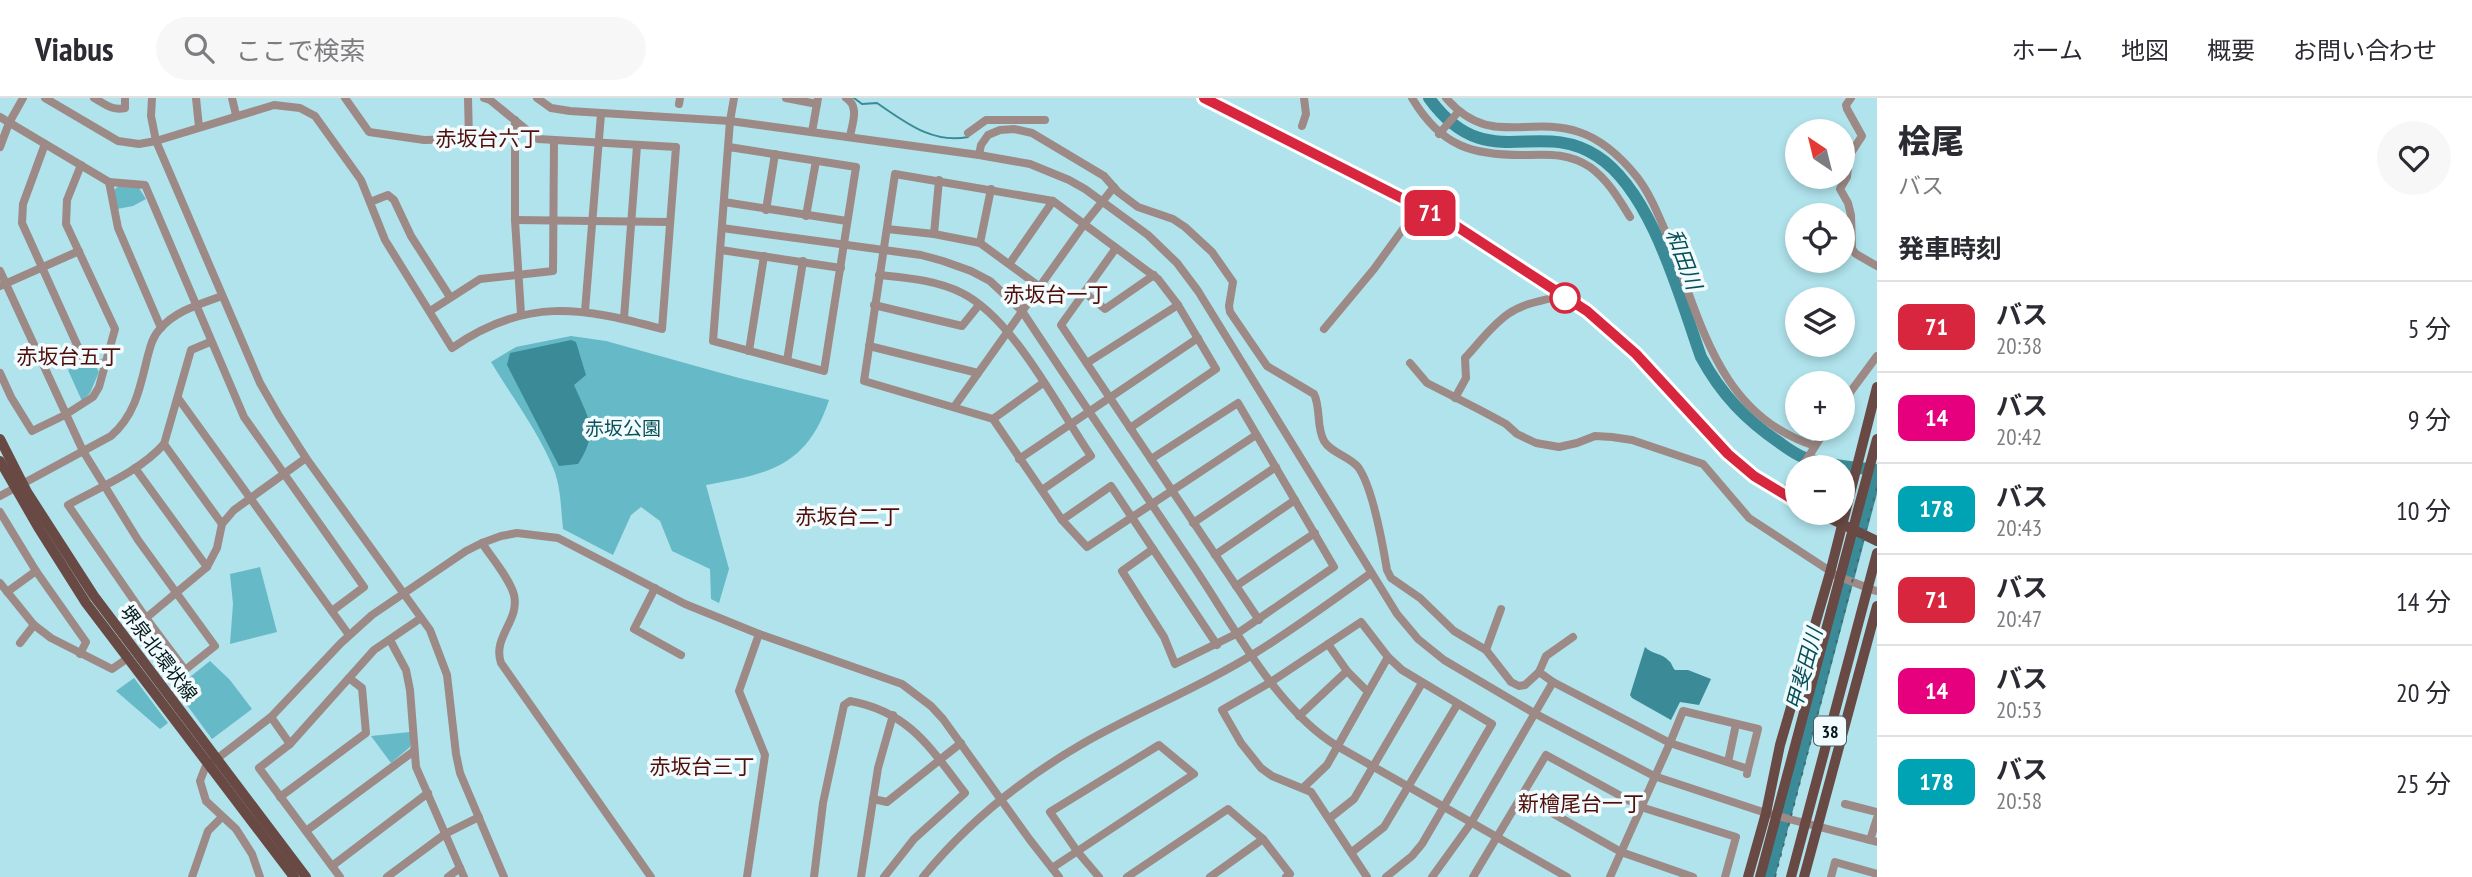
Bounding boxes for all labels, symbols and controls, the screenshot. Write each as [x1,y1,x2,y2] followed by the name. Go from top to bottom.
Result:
[156,17,646,80] search box
[35,27,114,70] text: Viabus
[180,29,218,67] icon: search
[236,34,366,67] text: ここで検索
[2012,35,2083,66] text: ホーム
[2121,35,2169,66] text: 地図
[2207,35,2255,66] text: 概要
[2293,35,2437,66] text: お問い合わせ
[1785,119,1855,189] north arrow
[1785,119,1855,525] map controls
[1898,119,1964,162] text: 桧尾
[2377,121,2451,195] button: heart
[436,125,541,152] district label: 赤坂台六丁
[1898,171,1944,200] text: バス
[1398,190,1462,236] line badge: 71
[1419,197,1441,228] text: 71
[1785,203,1855,273] button: locate
[1660,225,1709,295] water label: 和田川
[1898,232,2002,265] text: 発車時刻
[1004,281,1109,308] district label: 赤坂台一丁
[1550,283,1580,313] unlabelled marker
[1785,287,1855,357] button: layers
[1996,298,2048,331] text: バス
[1925,311,1948,342] text: 71
[2408,312,2451,345] text: 5 分
[1996,331,2042,360] text: 20:38
[17,343,122,370] district label: 赤坂台五丁
[1785,371,1855,441] button: +
[1996,389,2048,422] text: バス
[1925,402,1948,433] text: 14
[2408,403,2451,436] text: 9 分
[585,416,661,440] park label: 赤坂公園
[1996,422,2042,451] text: 20:42
[1785,455,1855,525] button: −
[1996,480,2048,513] text: バス
[1919,493,1954,524] text: 178
[2396,494,2451,527] text: 10 分
[796,503,901,530] district label: 赤坂台二丁
[1996,513,2042,542] text: 20:43
[1996,571,2048,604] text: バス
[1925,584,1948,615] text: 71
[2396,585,2451,618] text: 14 分
[115,600,203,706] street label: 堺泉北環状線
[1996,604,2042,633] text: 20:47
[1780,623,1828,713] water label: 甲斐田川
[1996,662,2048,695] text: バス
[1925,675,1948,706] text: 14
[2396,676,2451,709] text: 20 分
[1996,695,2042,724] text: 20:53
[1814,716,1846,746] road number: 38
[650,753,755,780] district label: 赤坂台三丁
[1996,753,2048,786] text: バス
[1919,766,1954,797] text: 178
[2396,767,2451,800] text: 25 分
[1996,786,2042,815] text: 20:58
[1518,790,1644,817] district label: 新檜尾台一丁

